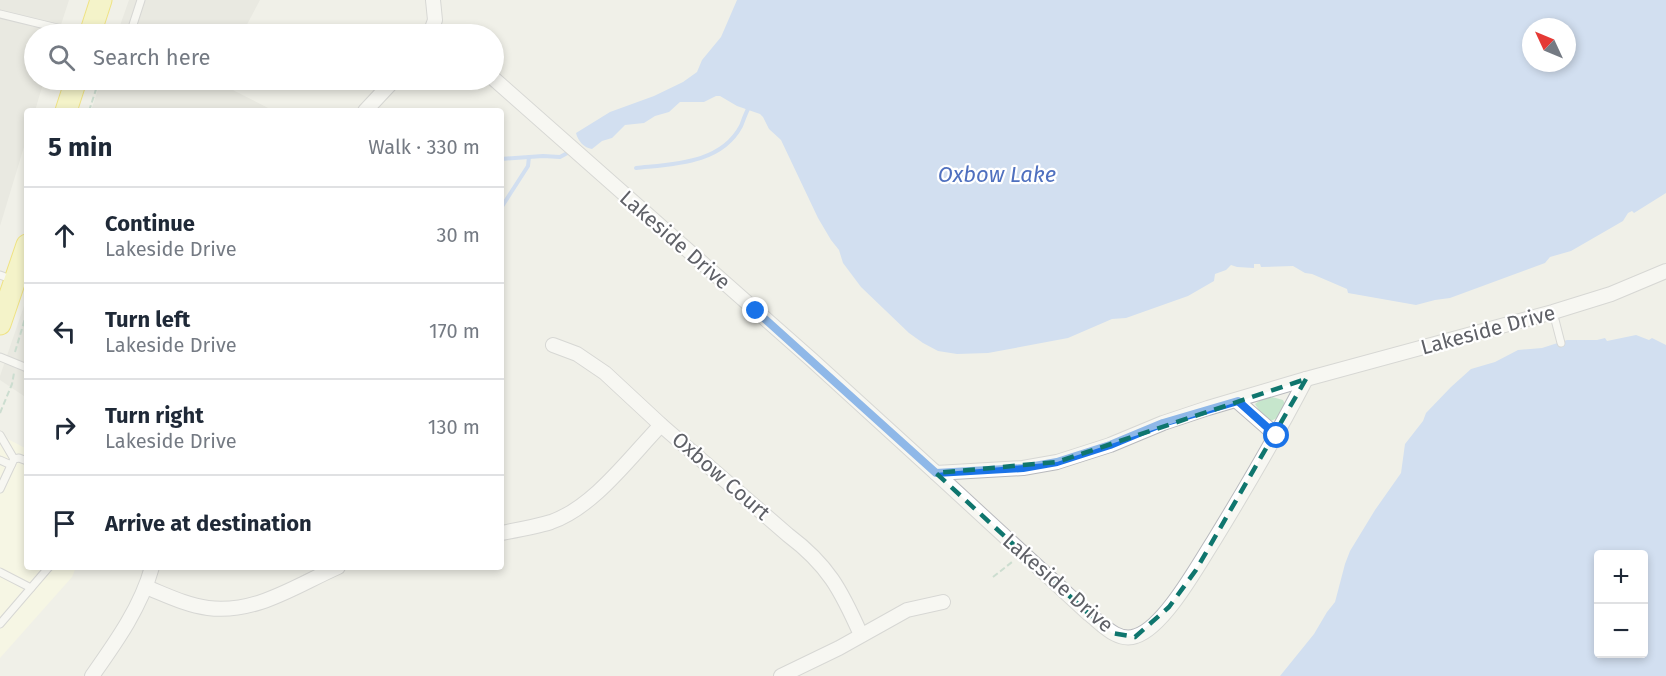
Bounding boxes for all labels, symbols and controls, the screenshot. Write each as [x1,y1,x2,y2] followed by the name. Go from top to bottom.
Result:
[1522,18,1576,72] north arrow
[24,24,504,90] search box
[45,41,78,74] icon: search
[93,44,211,71] text: Search here
[48,132,112,163] text: 5 min
[368,135,480,159] text: Walk · 330 m
[938,161,1056,188] water label: Oxbow Lake
[614,185,736,295] street label: Lakeside Drive
[105,210,195,237] text: Continue
[48,219,81,252] icon: ahead
[436,223,480,247] text: 30 m
[105,237,237,261] text: Lakeside Drive
[742,297,768,323] route end
[1418,300,1558,360] street label: Lakeside Drive
[105,306,190,333] text: Turn left
[48,315,81,348] icon: left
[429,319,480,343] text: 170 m
[105,333,237,357] text: Lakeside Drive
[105,402,204,429] text: Turn right
[48,411,81,444] icon: right
[428,415,480,439] text: 130 m
[1263,422,1289,448] route start
[667,426,776,526] street label: Oxbow Court
[105,429,237,453] text: Lakeside Drive
[48,507,81,540] icon: arrive
[105,510,312,537] text: Arrive at destination
[997,528,1119,638] street label: Lakeside Drive
[1594,550,1648,658] map controls
[1594,550,1648,604] button: +
[1594,604,1648,658] button: −

